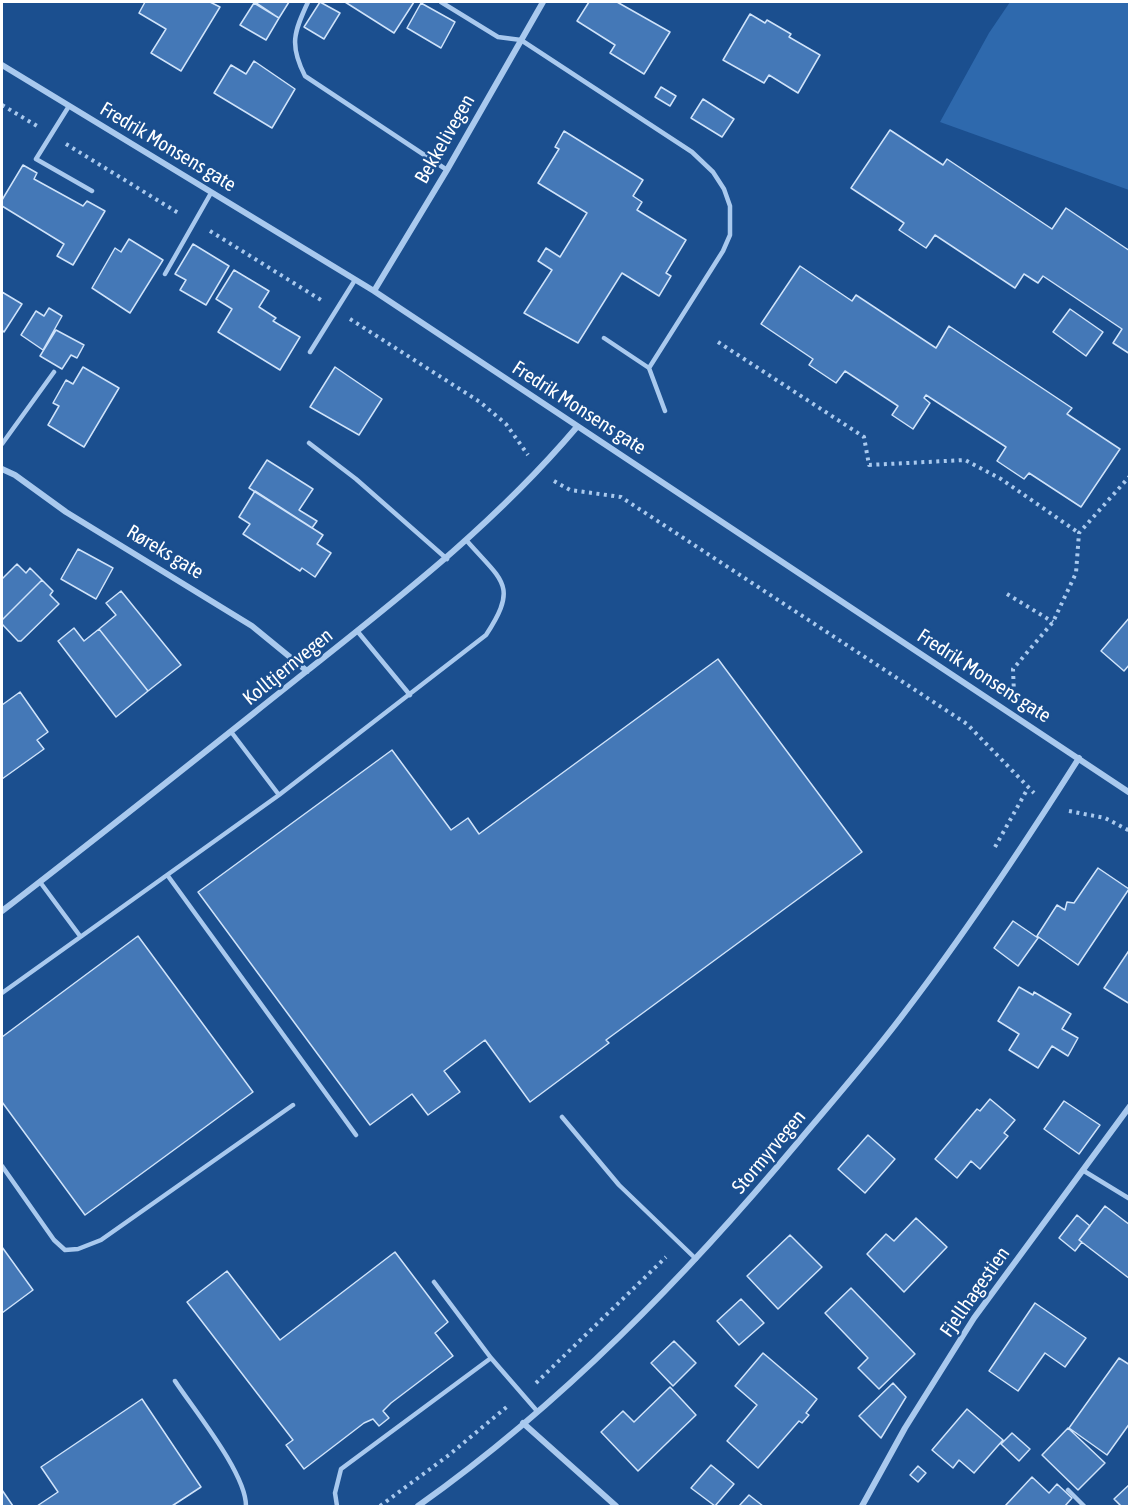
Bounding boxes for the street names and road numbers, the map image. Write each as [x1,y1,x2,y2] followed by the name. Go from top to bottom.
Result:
[410,90,480,188] street label: Bekkelivegen
[96,97,240,197] street label: Fredrik Monsens gate
[508,356,650,460] street label: Fredrik Monsens gate
[122,520,208,584] street label: Røreks gate
[238,624,338,710] street label: Kolltjernvegen
[913,624,1055,728] street label: Fredrik Monsens gate
[727,1105,811,1199] street label: Stormyrvegen
[935,1242,1015,1342] street label: Fjellhagestien

